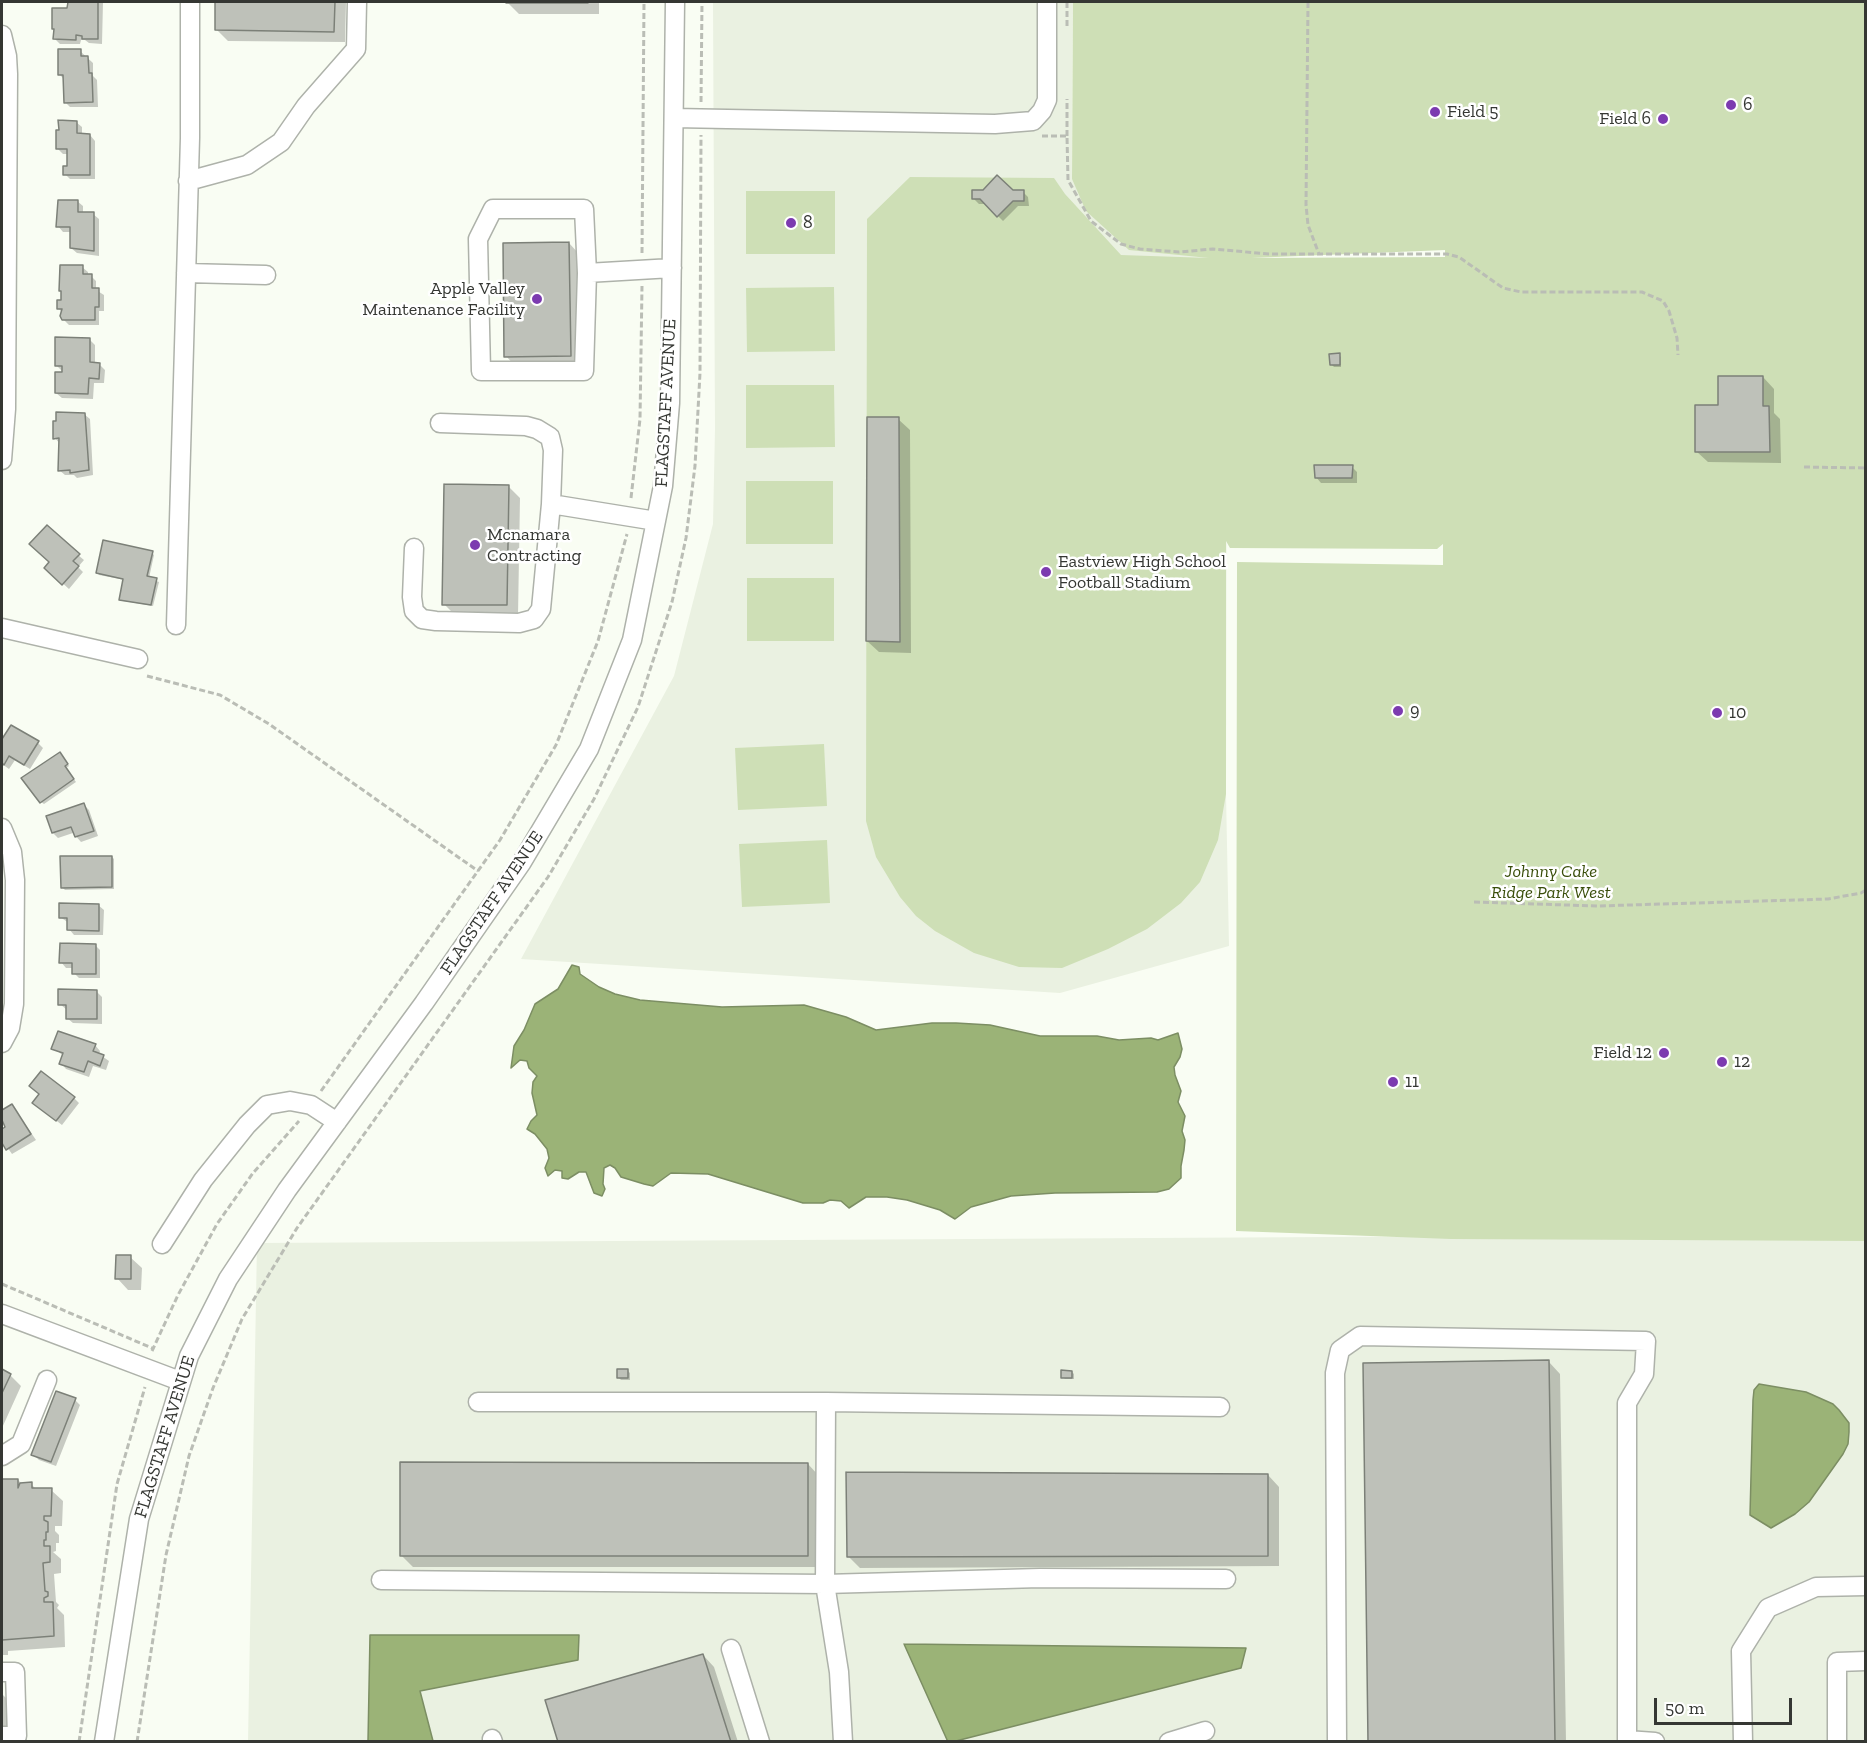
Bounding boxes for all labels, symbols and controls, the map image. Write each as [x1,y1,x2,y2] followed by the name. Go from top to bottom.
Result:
[1743,94,1753,116] place label: 6
[1724,98,1738,112] marker: 6
[1447,101,1499,123] place label: Field 5
[1428,105,1442,119] marker: Field 5
[1599,108,1651,130] place label: Field 6
[1656,112,1670,126] marker: Field 6
[803,212,813,234] place label: 8
[784,216,798,230] marker: 8
[362,278,525,320] place label: Apple Valley Maintenance Facility
[530,292,544,306] marker: Apple Valley Maintenance Facility
[651,318,681,488] street label: FLAGSTAFF AVENUE
[487,524,581,566] place label: Mcnamara Contracting
[468,538,482,552] marker: Mcnamara Contracting
[1058,551,1226,594] place label: Eastview High School Football Stadium
[1039,565,1053,579] marker: Eastview High School Football Stadium
[1410,700,1420,722] place label: 9
[1729,702,1746,724] place label: 10
[1391,704,1405,718] marker: 9
[1710,706,1724,720] marker: 10
[436,827,548,979] street label: FLAGSTAFF AVENUE
[1491,861,1611,904] park label: Johnny Cake Ridge Park West
[1594,1042,1652,1064] place label: Field 12
[1657,1046,1671,1060] marker: Field 12
[1734,1051,1750,1073] place label: 12
[1715,1055,1729,1069] marker: 12
[1405,1071,1419,1093] place label: 11
[1386,1075,1400,1089] marker: 11
[130,1353,200,1521] street label: FLAGSTAFF AVENUE
[1657,1686,1795,1724] scale bar
[1665,1697,1704,1719] text: 50 m

